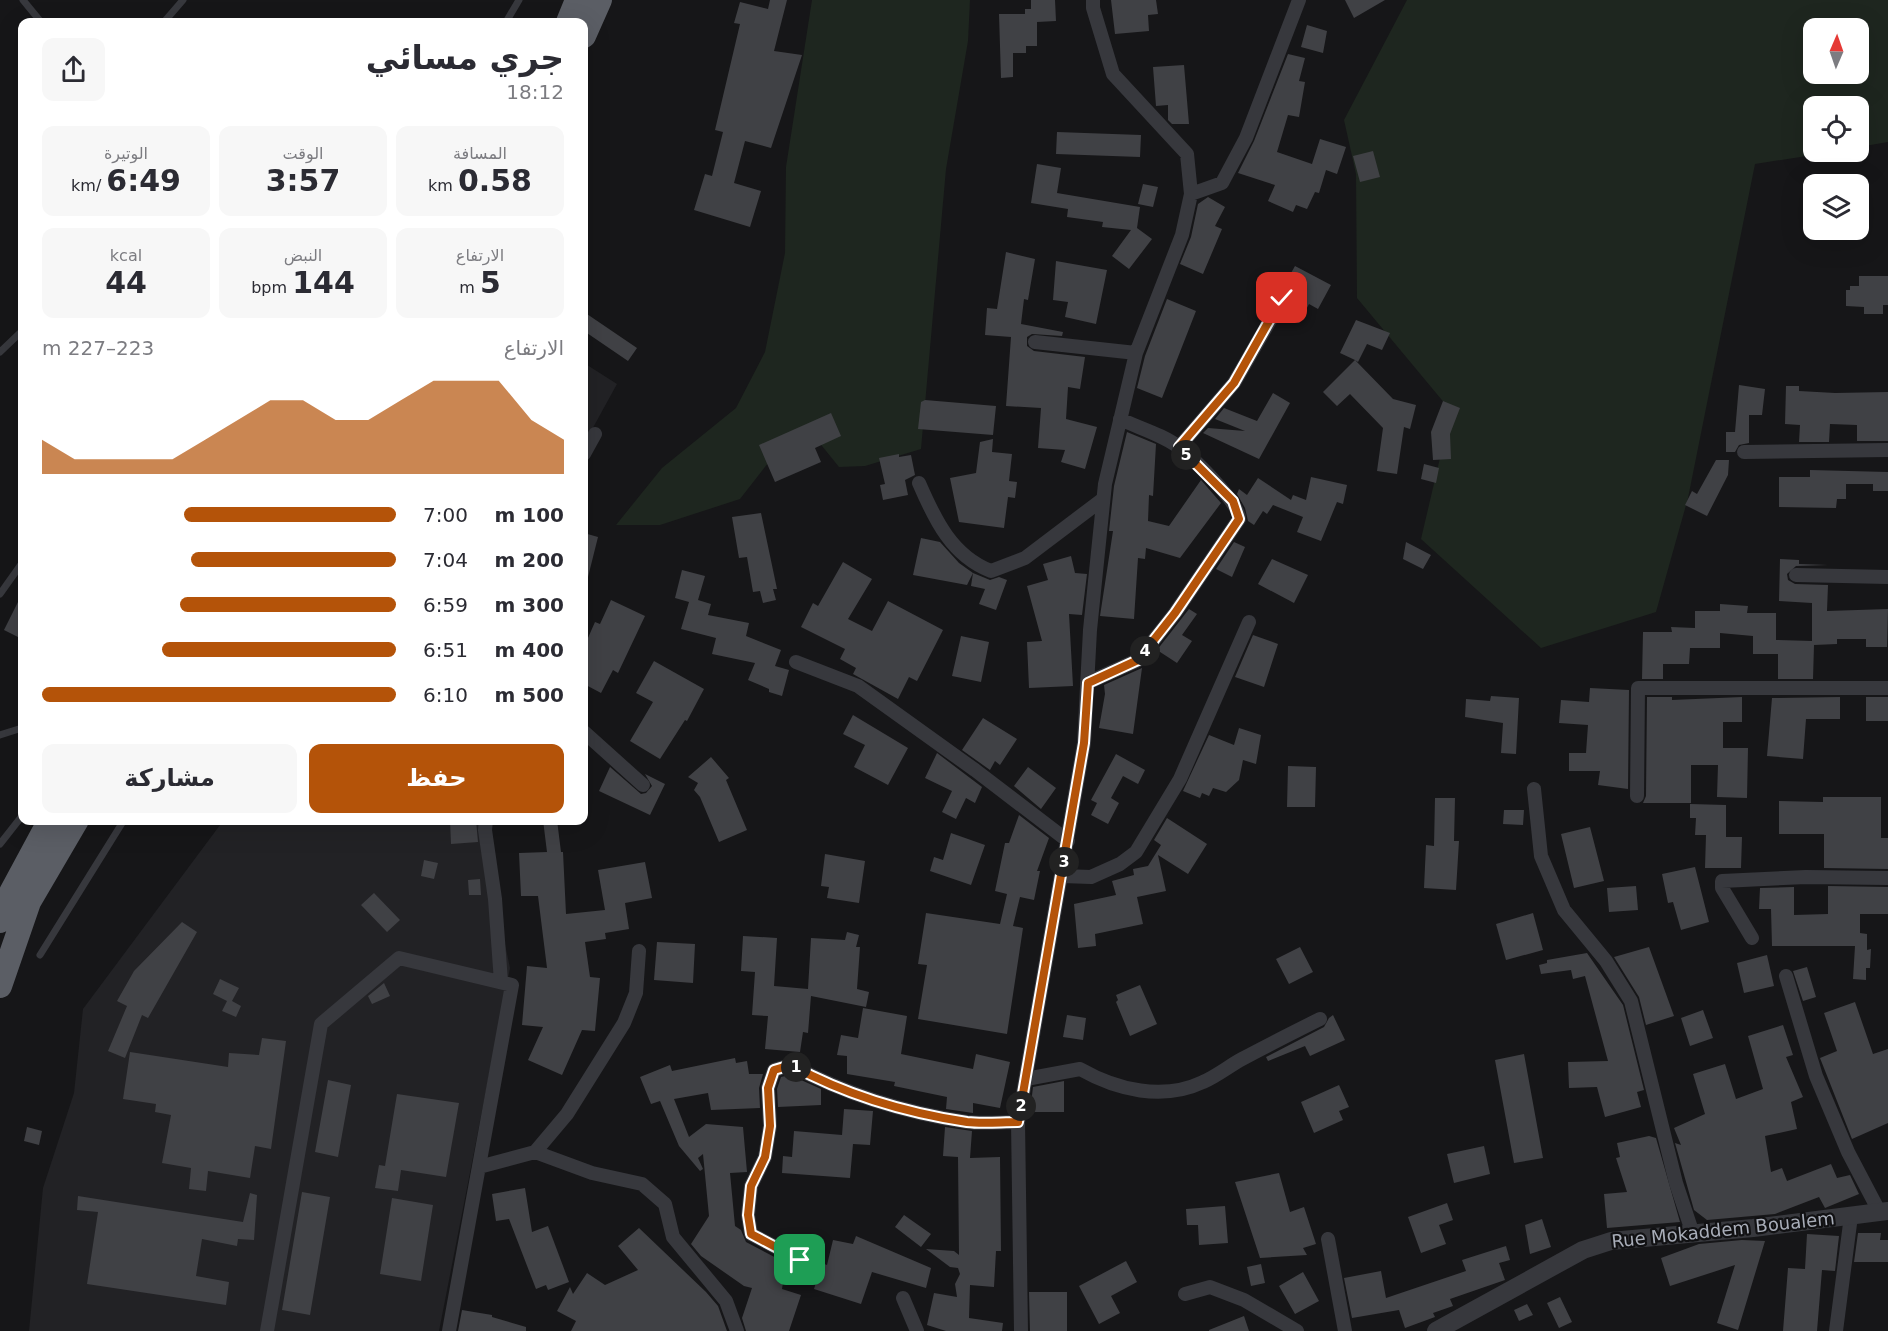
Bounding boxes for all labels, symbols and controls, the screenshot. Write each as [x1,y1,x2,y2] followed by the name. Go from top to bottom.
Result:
[1803,18,1869,84] north arrow
[1803,18,1869,240] map controls
[42,38,105,101] button: share
[366,38,564,77] text: جري مسائي
[506,80,564,104] text: 18:12
[1803,96,1869,162] button: locate
[104,144,148,163] text: الوتيرة
[283,144,323,163] text: الوقت
[453,144,507,163] text: المسافة
[106,163,181,198] text: 6:49
[266,163,340,198] text: 3:57
[458,163,532,198] text: 0.58
[1803,174,1869,240] button: layers
[71,176,106,195] text: /km
[428,176,458,195] text: km
[110,246,142,265] text: kcal
[284,246,322,265] text: النبض
[456,246,504,265] text: الارتفاع
[105,265,147,300] text: 44
[292,265,355,300] text: 144
[480,265,501,300] text: 5
[1256,272,1307,323] pin
[251,278,292,297] text: bpm
[459,278,480,297] text: m
[1265,281,1298,314] icon: check
[42,336,154,360] text: 223–227 m
[504,336,564,360] text: الارتفاع
[1171,440,1201,470] pin: 5
[1180,445,1192,464] text: 5
[423,503,468,527] text: 7:00
[494,503,564,527] text: 100 m
[423,548,468,572] text: 7:04
[494,548,564,572] text: 200 m
[423,593,468,617] text: 6:59
[494,593,564,617] text: 300 m
[1130,636,1160,666] pin: 4
[423,638,468,662] text: 6:51
[494,638,564,662] text: 400 m
[1139,641,1151,660] text: 4
[423,683,468,707] text: 6:10
[494,683,564,707] text: 500 m
[42,744,297,813] button: مشاركة
[309,744,564,813] button: حفظ
[1049,847,1079,877] pin: 3
[1058,852,1070,871] text: 3
[781,1052,811,1082] pin: 1
[790,1057,802,1076] text: 1
[1006,1091,1036,1121] pin: 2
[1015,1096,1027,1115] text: 2
[1610,1207,1836,1252] street label: Rue Mokaddem Boualem
[774,1234,825,1285] pin
[783,1243,816,1276] icon: arrive

